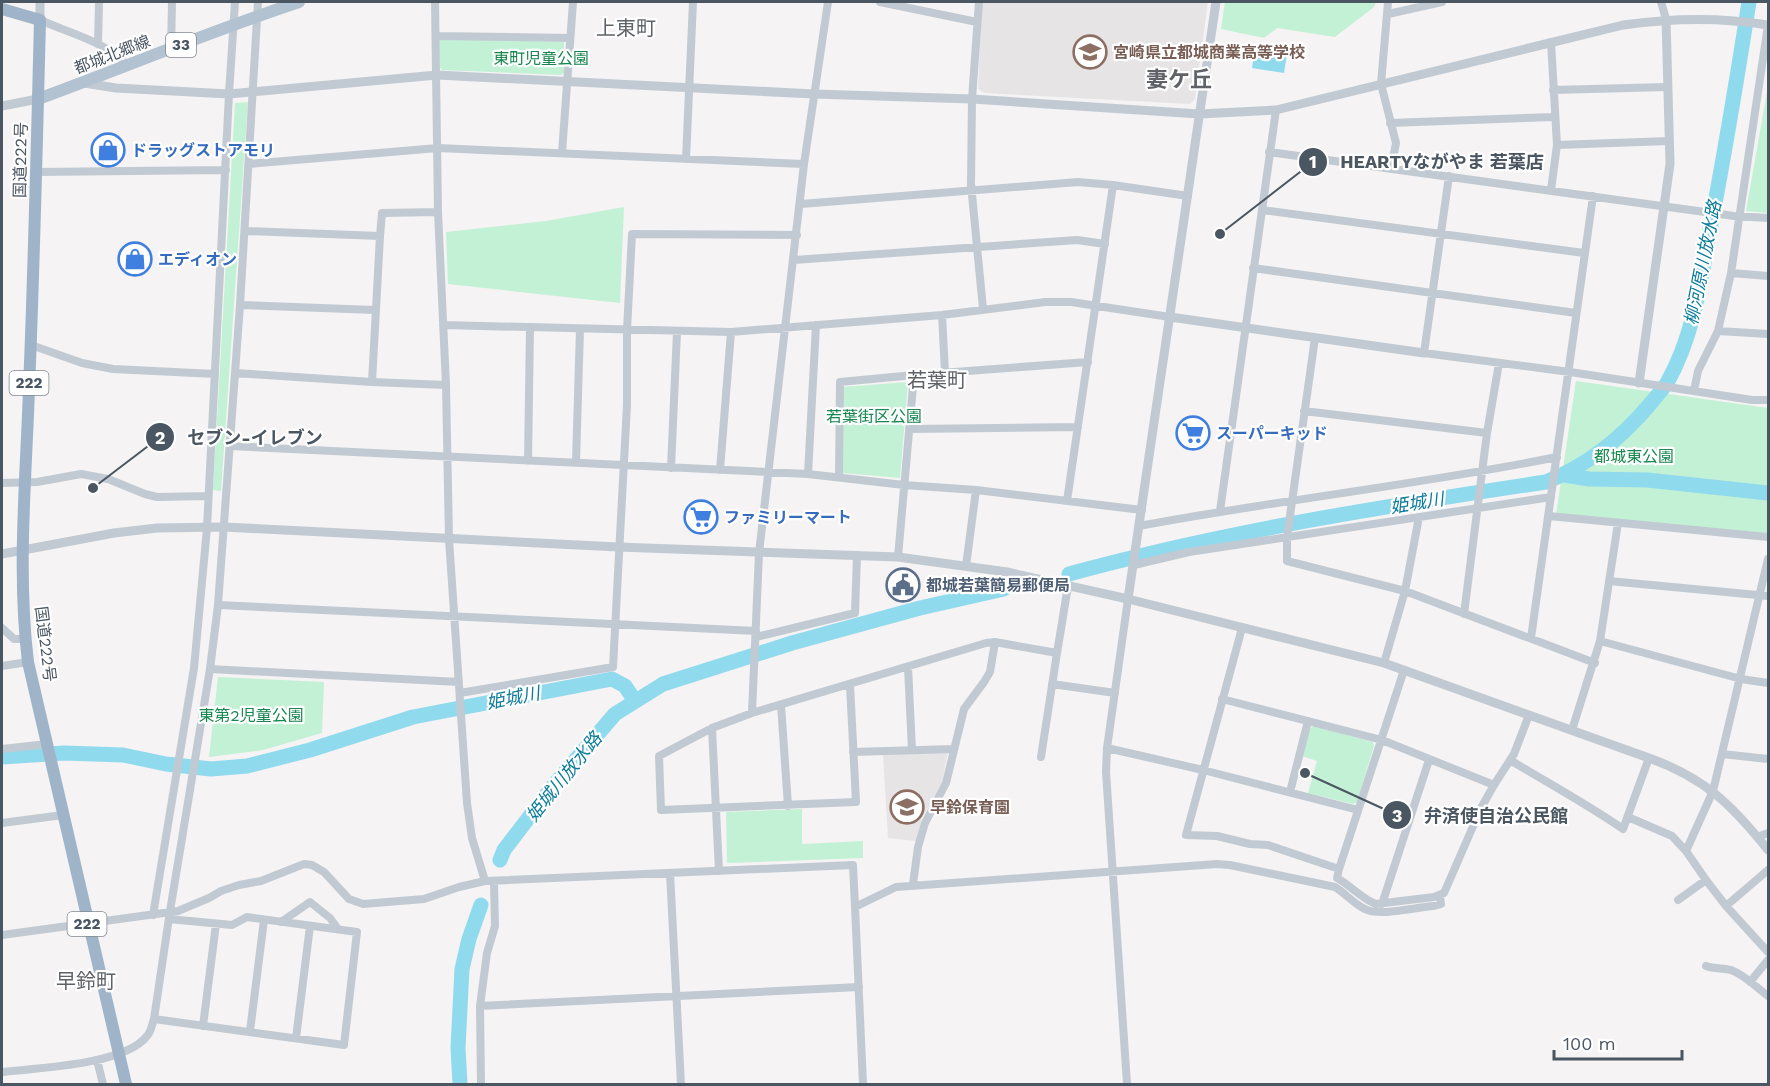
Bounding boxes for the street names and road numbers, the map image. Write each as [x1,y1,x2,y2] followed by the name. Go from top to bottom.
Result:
[71,31,153,78] street label: 都城北郷線
[166,33,196,57] road number: 33
[10,122,31,198] street label: 国道222号
[9,371,48,395] road number: 222
[31,605,60,683] street label: 国道222号
[68,912,106,936] road number: 222

